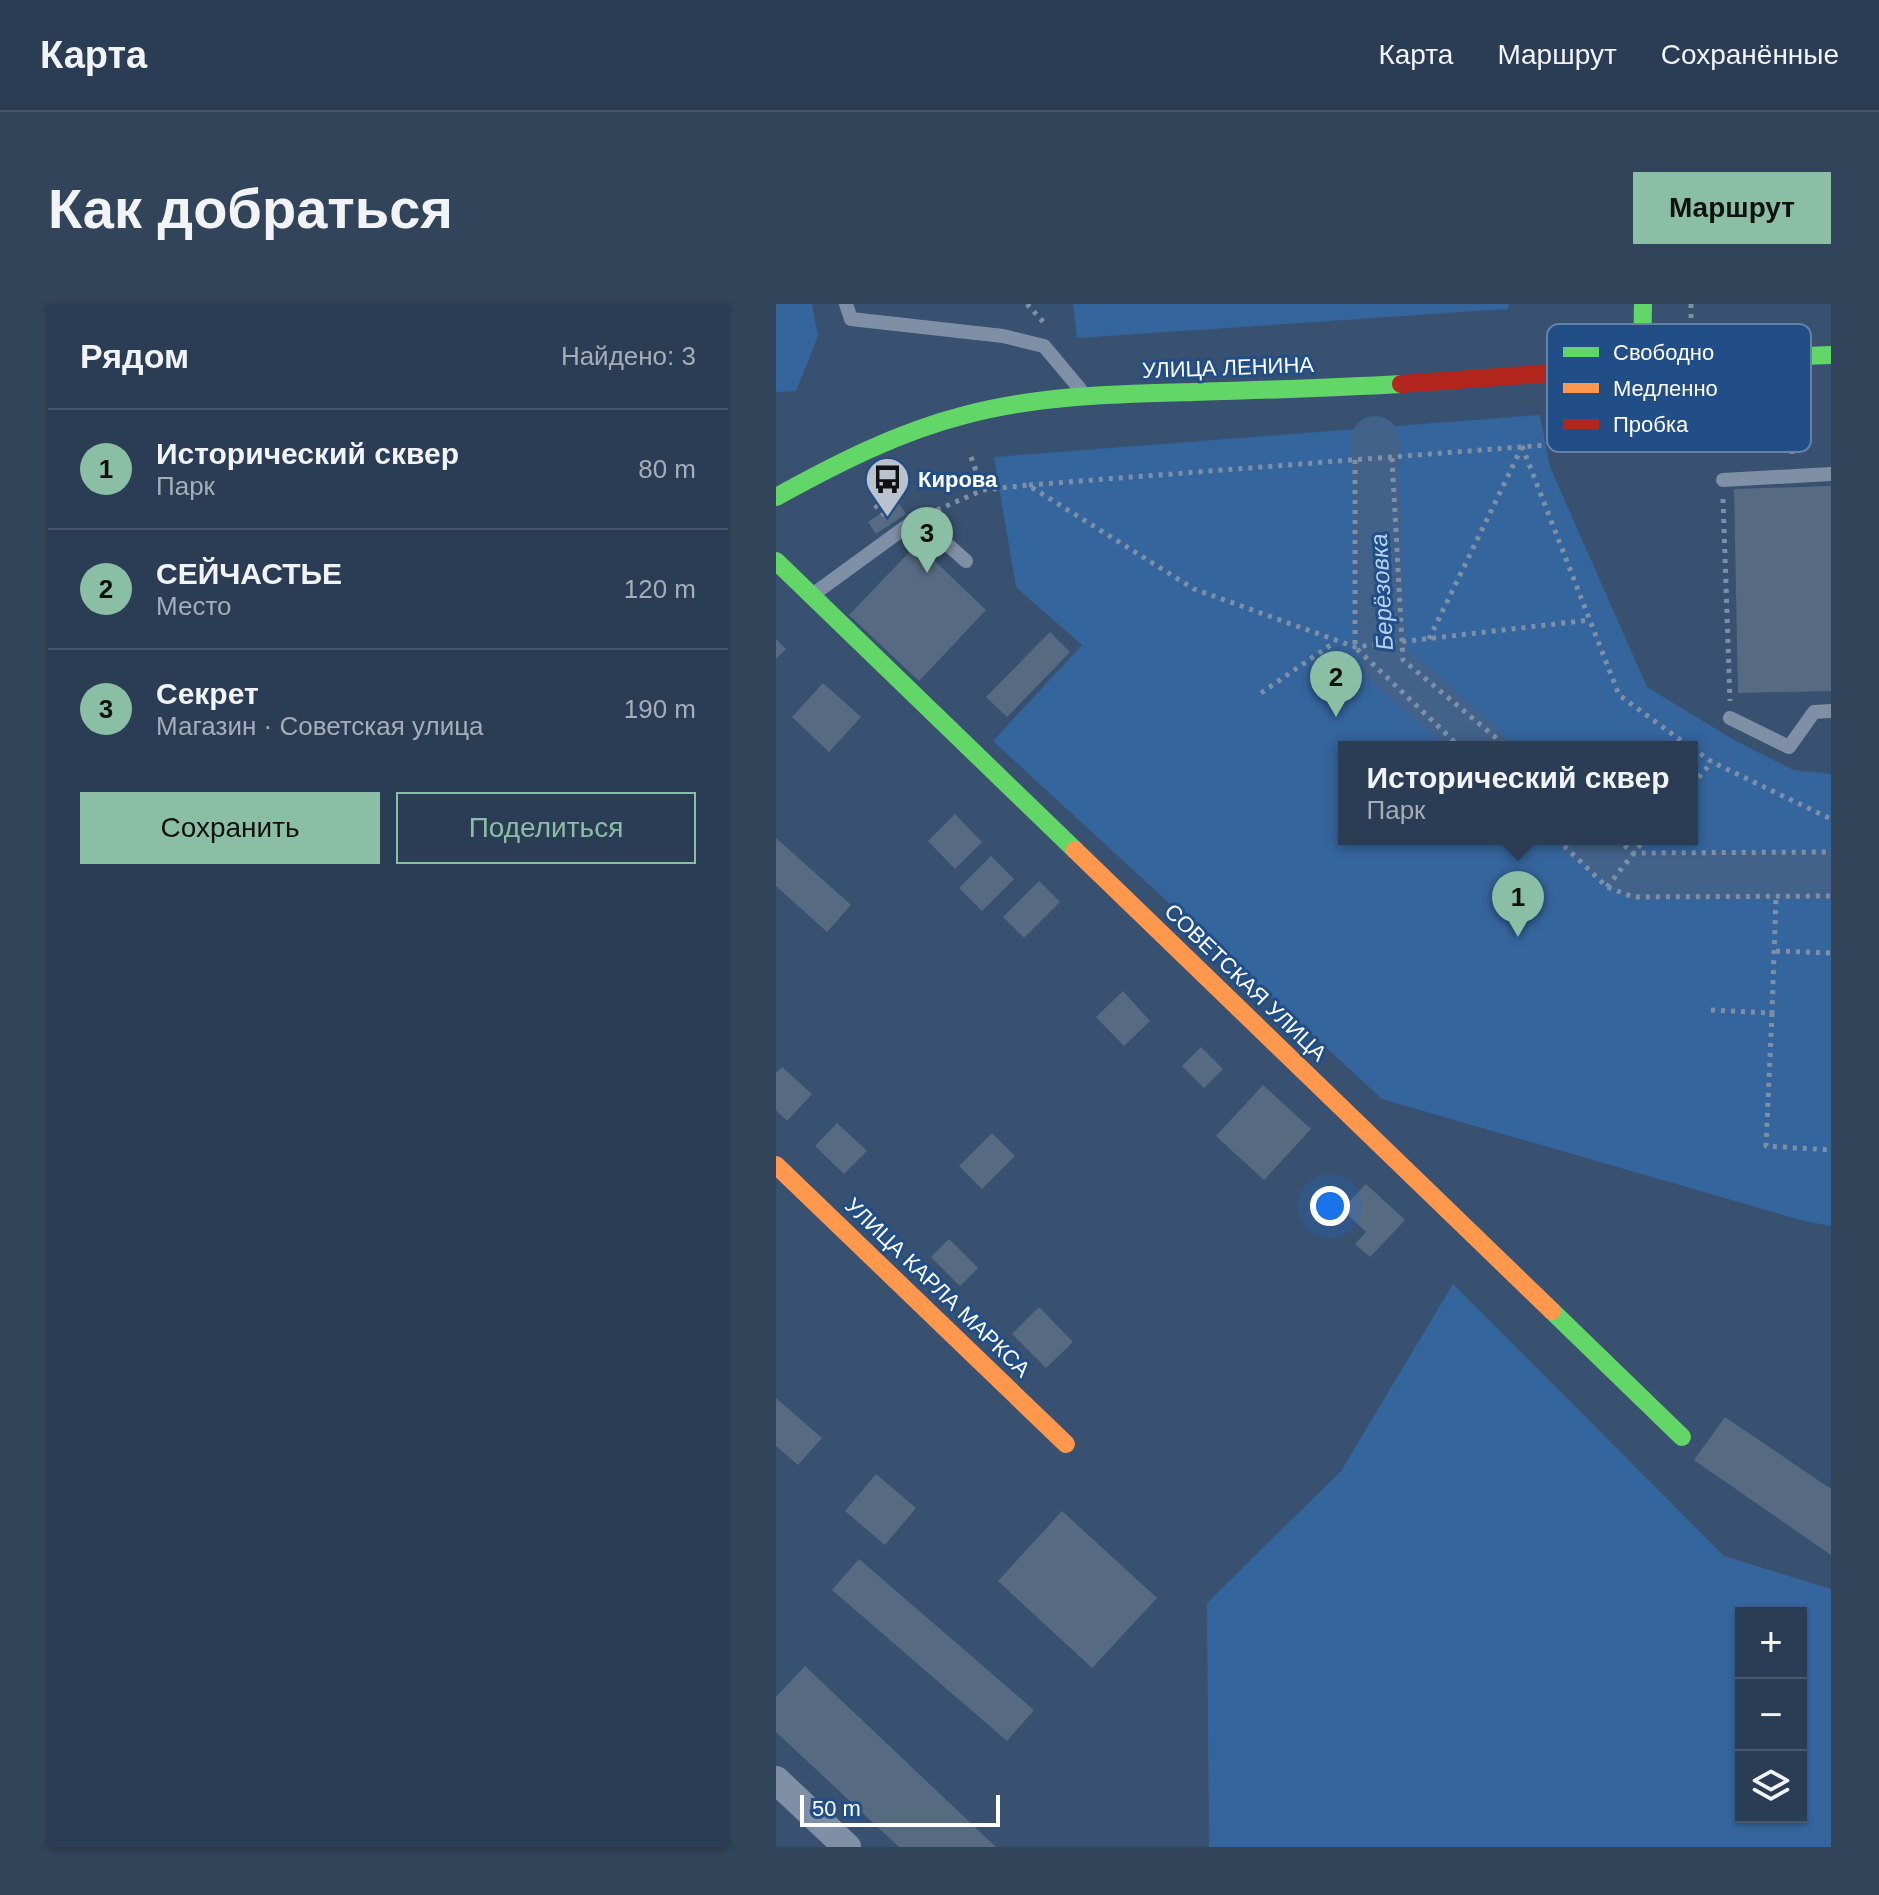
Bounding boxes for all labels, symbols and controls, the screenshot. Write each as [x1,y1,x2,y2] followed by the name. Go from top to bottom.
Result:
[40,34,147,76] text: Карта
[1378,39,1453,70] text: Карта
[1497,39,1617,70] text: Маршрут
[1661,39,1839,70] text: Сохранённые
[1633,172,1831,244] button: Маршрут
[48,177,453,240] text: Как добраться
[1547,324,1811,452] legend
[80,337,189,375] text: Рядом
[1613,340,1714,365] text: Свободно
[561,341,696,371] text: Найдено: 3
[1142,352,1315,383] street label: УЛИЦА ЛЕНИНА
[1613,376,1718,401] text: Медленно
[1613,412,1689,437] text: Пробка
[156,437,459,470] text: Исторический сквер
[99,454,113,484] text: 1
[638,454,696,484] text: 80 m
[863,455,911,518] bus stop icon: Кирова
[918,467,998,492] place label: Кирова
[156,471,215,501] text: Парк
[901,507,953,573] pin: 3
[1365,533,1398,651] water label: Берёзовка
[156,557,342,590] text: СЕЙЧАСТЬЕ
[99,574,113,604] text: 2
[624,574,696,604] text: 120 m
[156,591,232,621] text: Место
[1310,651,1362,717] pin: 2
[156,677,259,710] text: Секрет
[99,694,113,724] text: 3
[624,694,696,724] text: 190 m
[156,711,484,741] text: Магазин · Советская улица
[1338,741,1698,845] popup
[1366,761,1670,794] text: Исторический сквер
[80,792,380,864] button: Сохранить
[396,792,696,864] button: Поделиться
[1366,795,1425,825] text: Парк
[1492,871,1544,937] pin: 1
[1160,899,1332,1066] street label: СОВЕТСКАЯ УЛИЦА
[1310,1186,1350,1226] your location
[840,1193,1035,1382] street label: УЛИЦА КАРЛА МАРКСА
[1735,1607,1807,1823] map controls
[1735,1607,1807,1679] button: +
[1735,1679,1807,1751] button: −
[1735,1751,1807,1823] button: layers
[800,1791,1000,1827] scale bar
[812,1796,861,1821] text: 50 m

